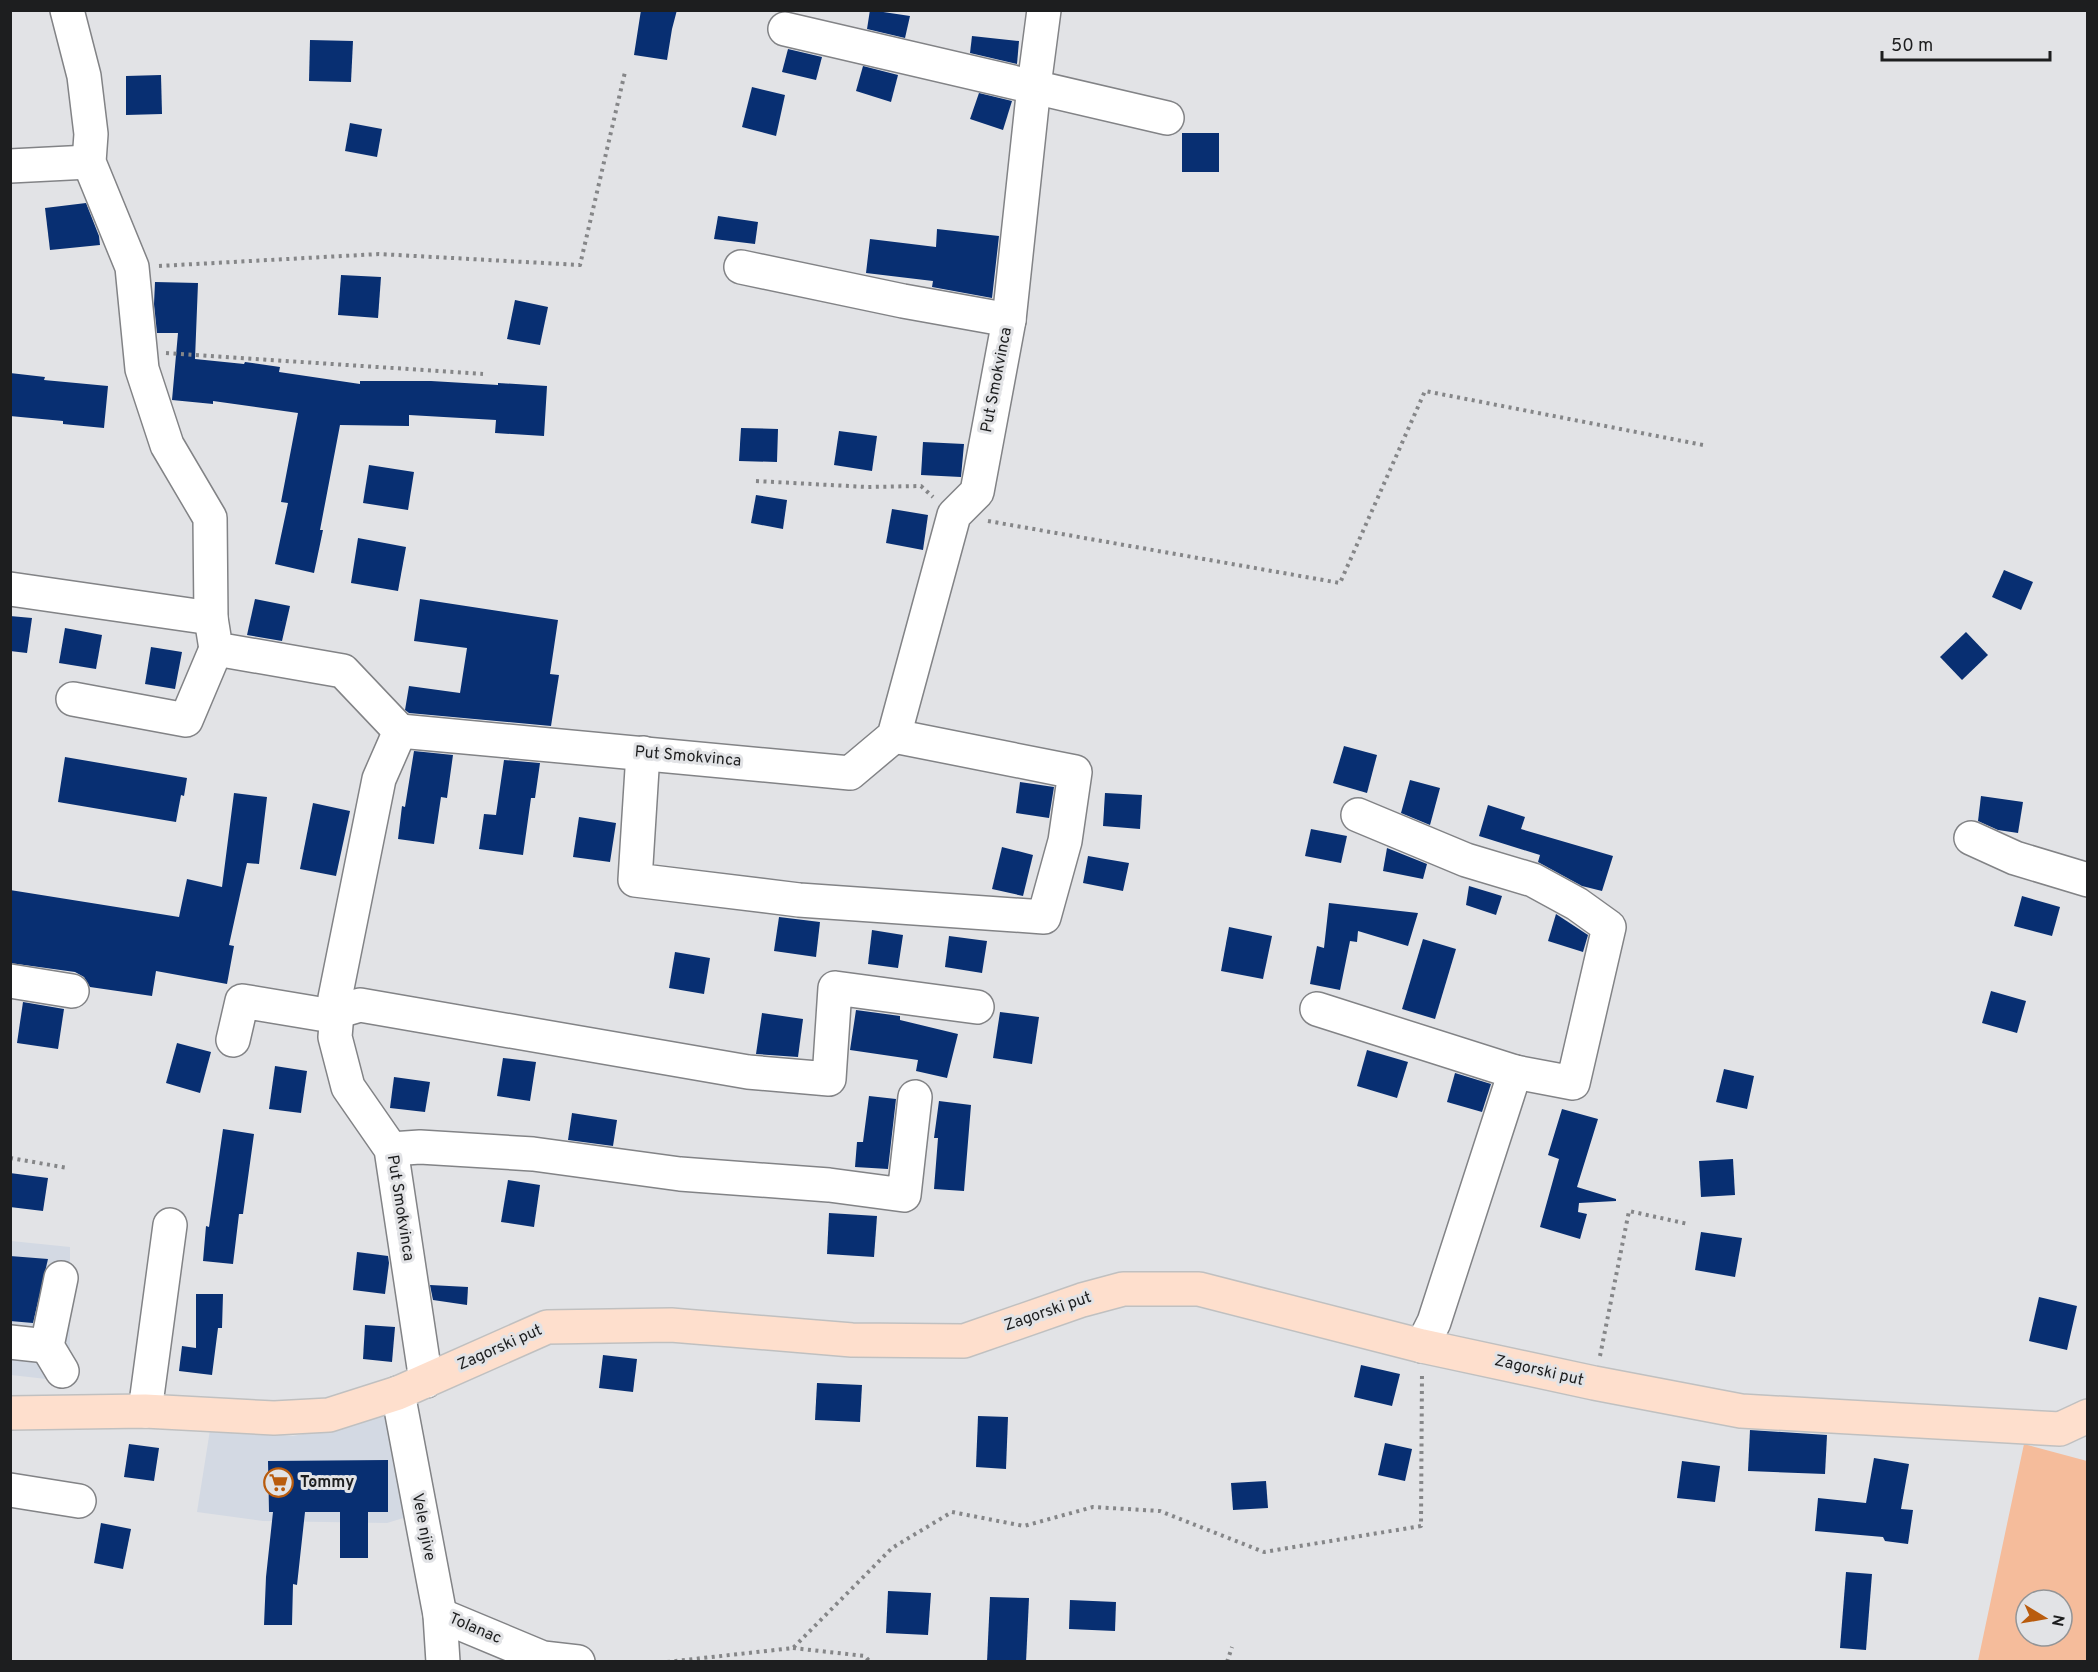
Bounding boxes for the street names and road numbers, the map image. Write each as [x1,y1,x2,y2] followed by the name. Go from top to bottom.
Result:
[977,326,1017,434] street label: Put Smokvinca
[634,742,742,772] street label: Put Smokvinca
[382,1154,418,1262] street label: Put Smokvinca
[1002,1288,1094,1336] street label: Zagorski put
[454,1320,546,1376] street label: Zagorski put
[1493,1351,1585,1391] street label: Zagorski put
[407,1492,439,1562] street label: Vele njive
[446,1609,504,1649] street label: Tolanac

